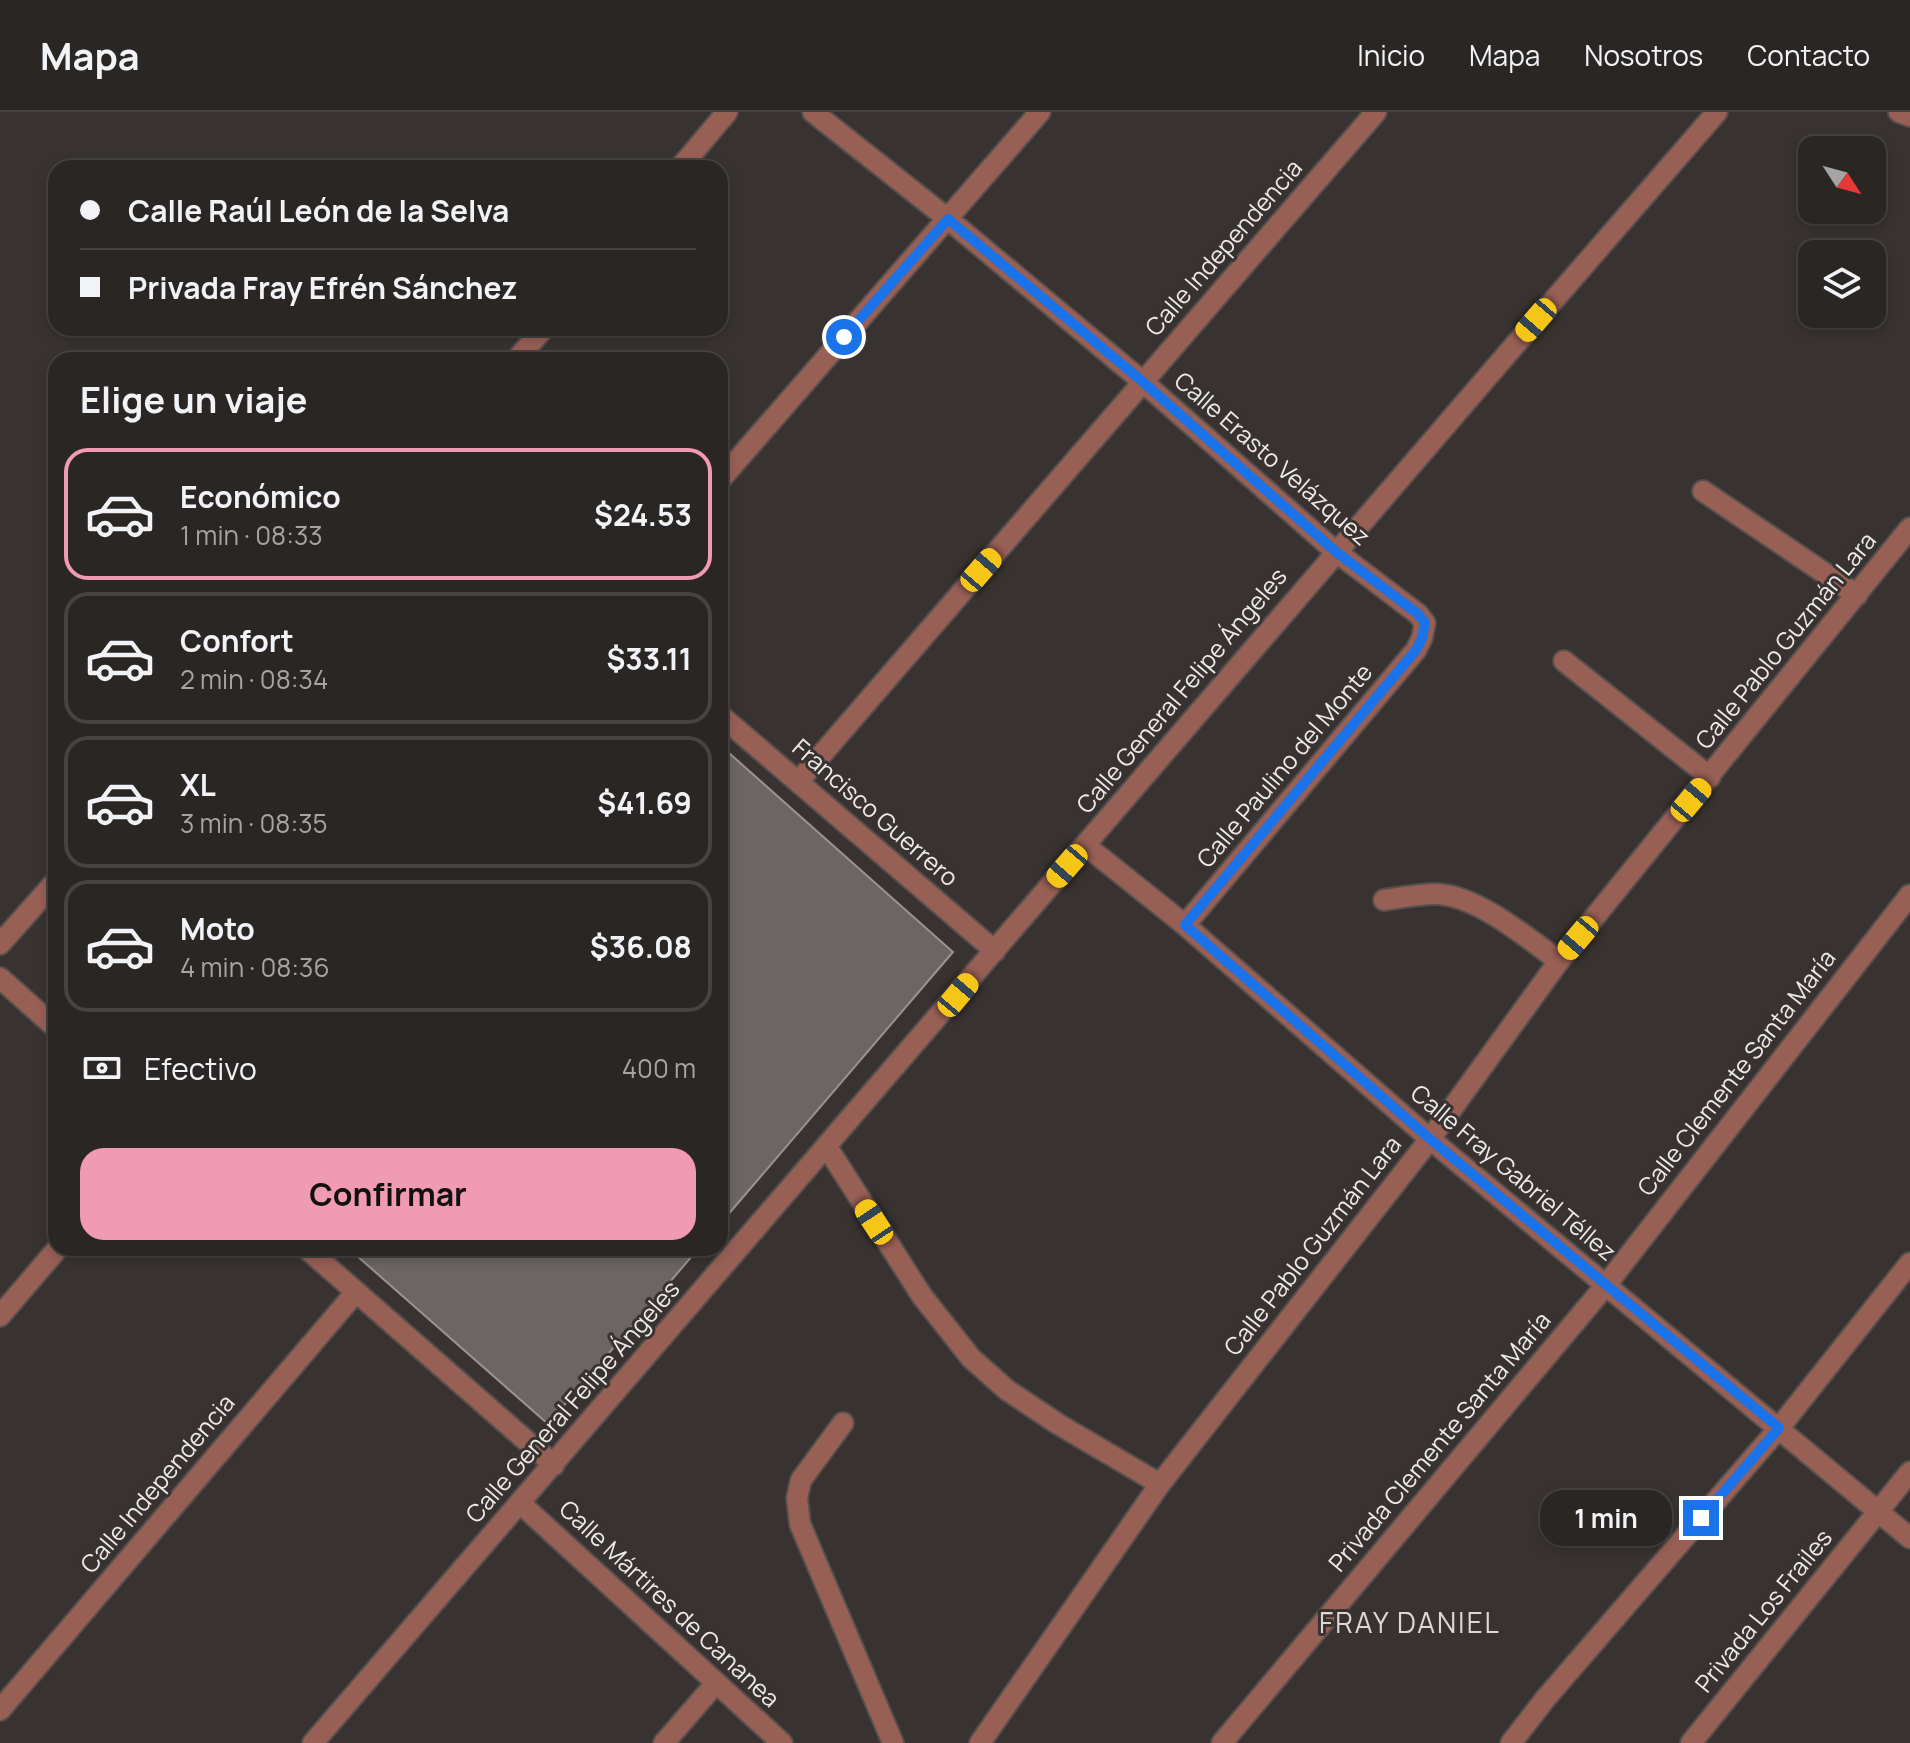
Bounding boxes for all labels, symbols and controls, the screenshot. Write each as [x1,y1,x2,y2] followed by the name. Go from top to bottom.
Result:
[40,29,140,81] text: Mapa
[1357,36,1425,74] text: Inicio
[1469,36,1540,74] text: Mapa
[1584,36,1703,74] text: Nosotros
[1747,36,1870,74] text: Contacto
[1798,136,1886,224] north arrow
[1798,136,1886,328] map controls
[1137,152,1309,342] street label: Calle Independencia
[128,190,509,231] text: Calle Raúl León de la Selva
[1798,240,1886,328] button: layers
[128,267,518,308] text: Privada Fray Efrén Sánchez
[1511,294,1561,346] car
[826,319,862,355] route start
[1168,364,1378,552] street label: Calle Erasto Velázquez
[80,375,307,424] text: Elige un viaje
[180,476,341,517] text: Económico
[84,478,156,550] icon: car
[594,494,692,535] text: $24.53
[180,517,323,553] text: 1 min · 08:33
[1687,525,1883,755] street label: Calle Pablo Guzmán Lara
[956,544,1006,596] car
[1068,560,1293,820] street label: Calle General Felipe Ángeles
[180,620,294,661] text: Confort
[84,622,156,694] icon: car
[606,638,692,679] text: $33.11
[1189,656,1379,874] street label: Calle Paulino del Monte
[180,661,328,697] text: 2 min · 08:34
[786,731,966,893] street label: Francisco Guerrero
[180,764,216,805] text: XL
[84,766,156,838] icon: car
[1666,774,1716,826] car
[597,782,692,823] text: $41.69
[180,805,328,841] text: 3 min · 08:35
[1042,840,1092,892] car
[180,908,255,949] text: Moto
[84,910,156,982] icon: car
[1553,912,1603,964] car
[590,926,692,967] text: $36.08
[1629,942,1843,1202] street label: Calle Clemente Santa María
[180,949,330,985] text: 4 min · 08:36
[933,969,983,1021] car
[80,1046,124,1090] icon: cash
[144,1048,257,1089] text: Efectivo
[622,1050,696,1086] text: 400 m
[1404,1076,1624,1268] street label: Calle Fray Gabriel Téllez
[1216,1128,1408,1362] street label: Calle Pablo Guzmán Lara
[80,1148,696,1240] button: Confirmar
[851,1195,897,1249] car
[457,1273,686,1529] street label: Calle General Felipe Ángeles
[1320,1304,1557,1578] street label: Privada Clemente Santa María
[72,1387,242,1580] street label: Calle Independencia
[1541,1490,1673,1546] callout: 1 min
[553,1492,787,1714] street label: Calle Mártires de Cananea
[1574,1500,1638,1536] text: 1 min
[1683,1500,1719,1536] route end
[1687,1522,1839,1699] street label: Privada Los Frailes
[1319,1603,1501,1641] district label: FRAY DANIEL

